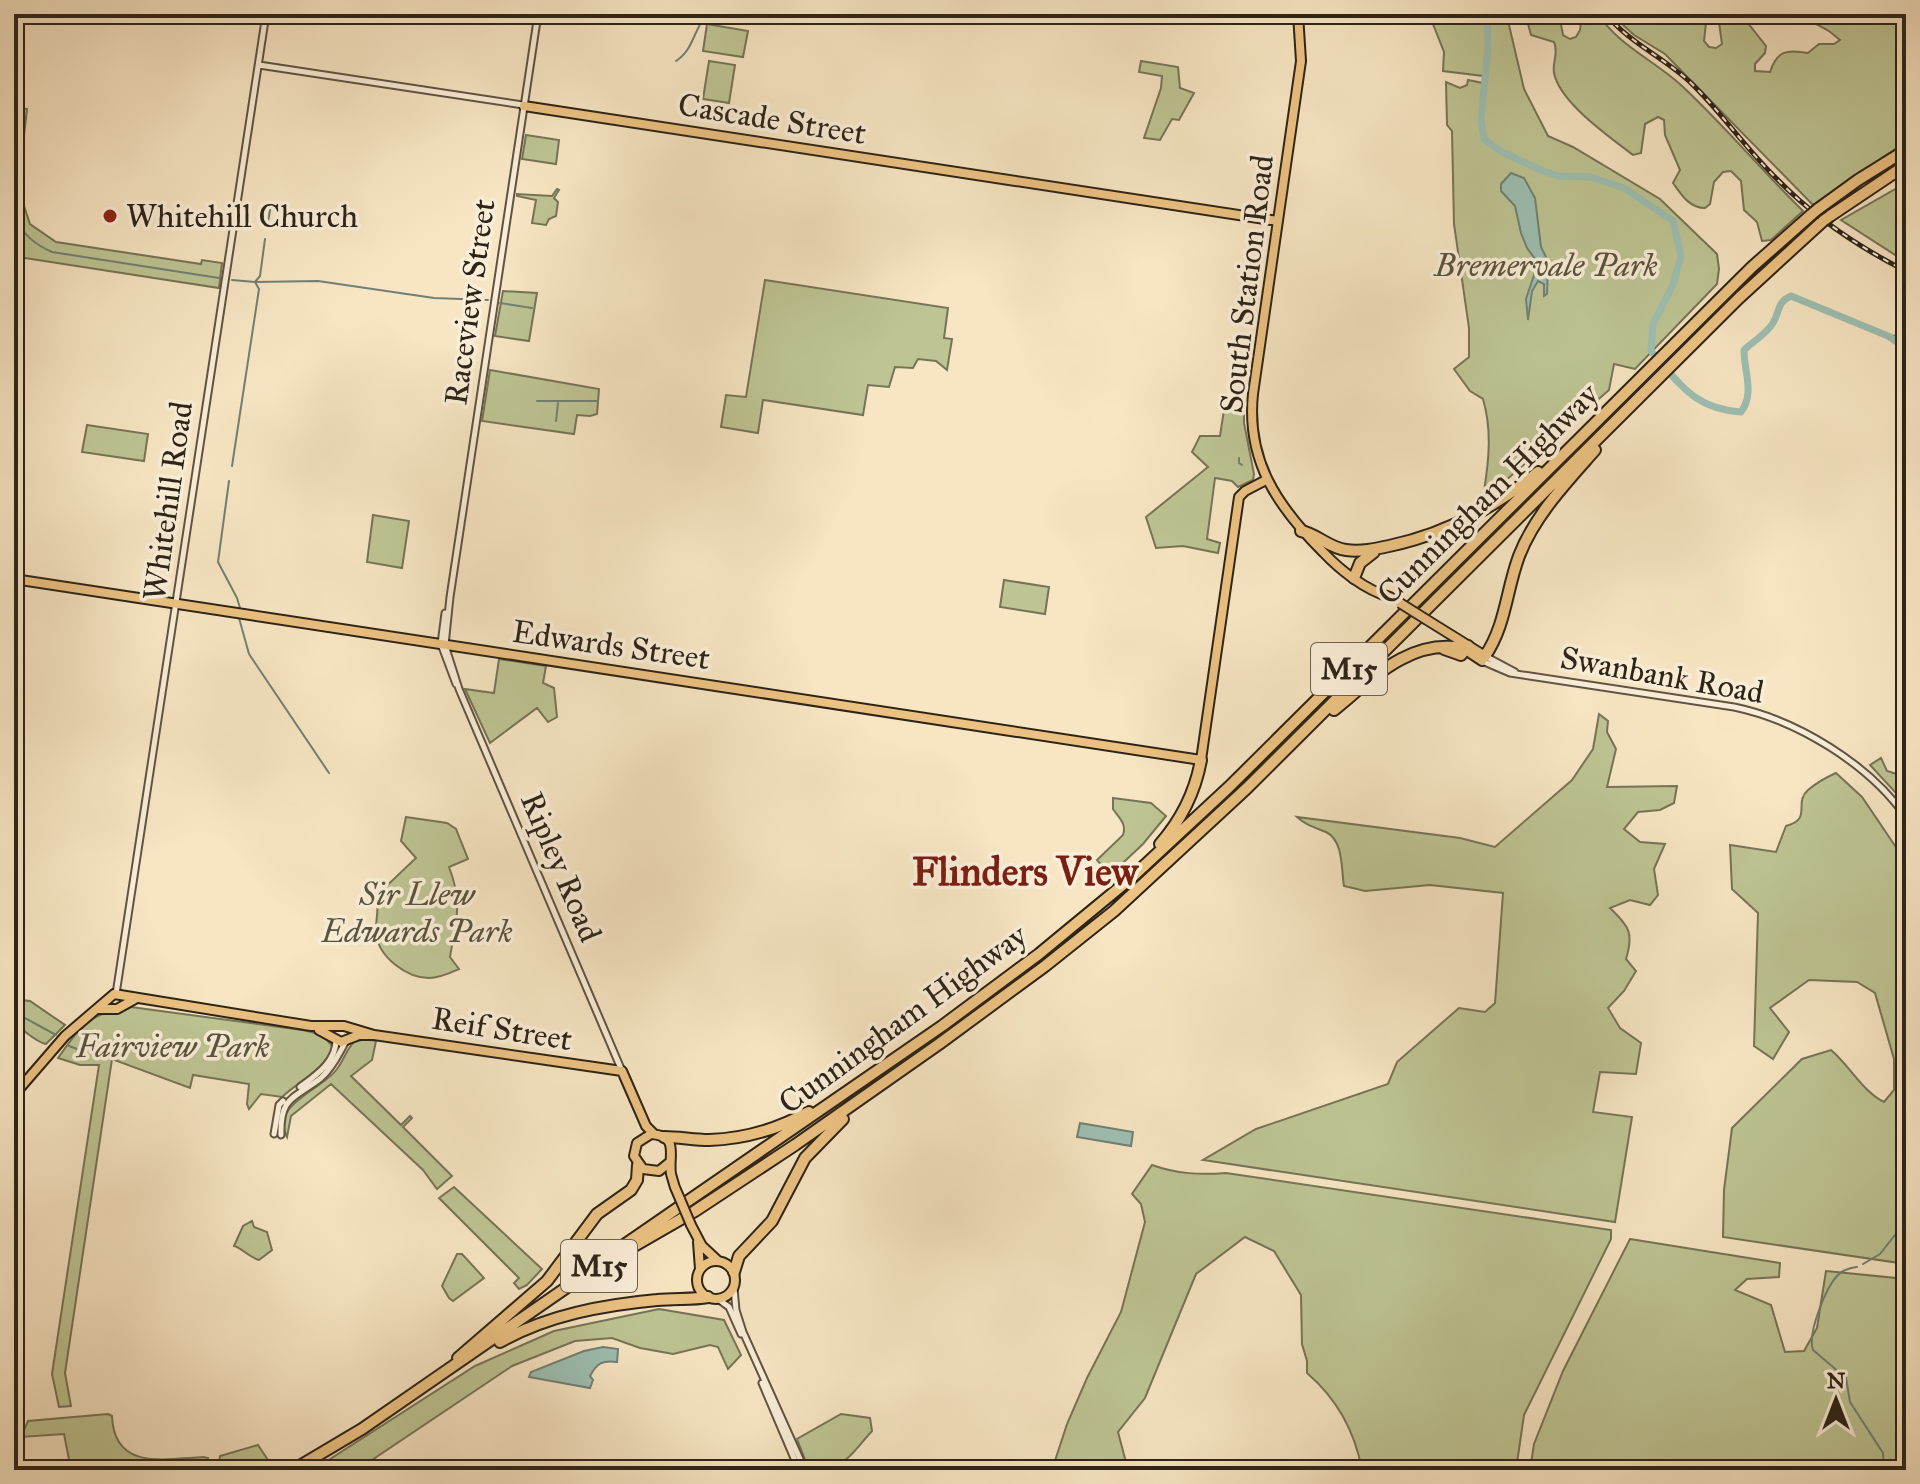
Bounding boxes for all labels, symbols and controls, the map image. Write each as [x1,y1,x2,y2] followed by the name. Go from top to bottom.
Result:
[675,85,869,153] street label: Cascade Street
[1212,153,1282,415] street label: South Station Road
[126,197,358,236] place label: Whitehill Church
[436,197,504,407] street label: Raceview Street
[101,207,119,225] marker: Whitehill Church
[1432,246,1658,285] park label: Bremervale Park
[1369,374,1608,613] street label: Cunningham Highway
[135,399,201,603] street label: Whitehill Road
[510,612,712,678] street label: Edwards Street
[1557,638,1767,712] street label: Swanbank Road
[1311,643,1387,695] road number: M15
[512,786,610,948] street label: Ripley Road
[912,847,1140,896] district label: Flinders View
[320,875,513,951] park label: Sir Llew Edwards Park
[771,915,1036,1122] street label: Cunningham Highway
[429,999,575,1059] street label: Reif Street
[75,1027,270,1066] park label: Fairview Park
[561,1240,637,1292] road number: M15
[1796,1360,1876,1440] north arrow
[1827,1367,1846,1394] text: N

